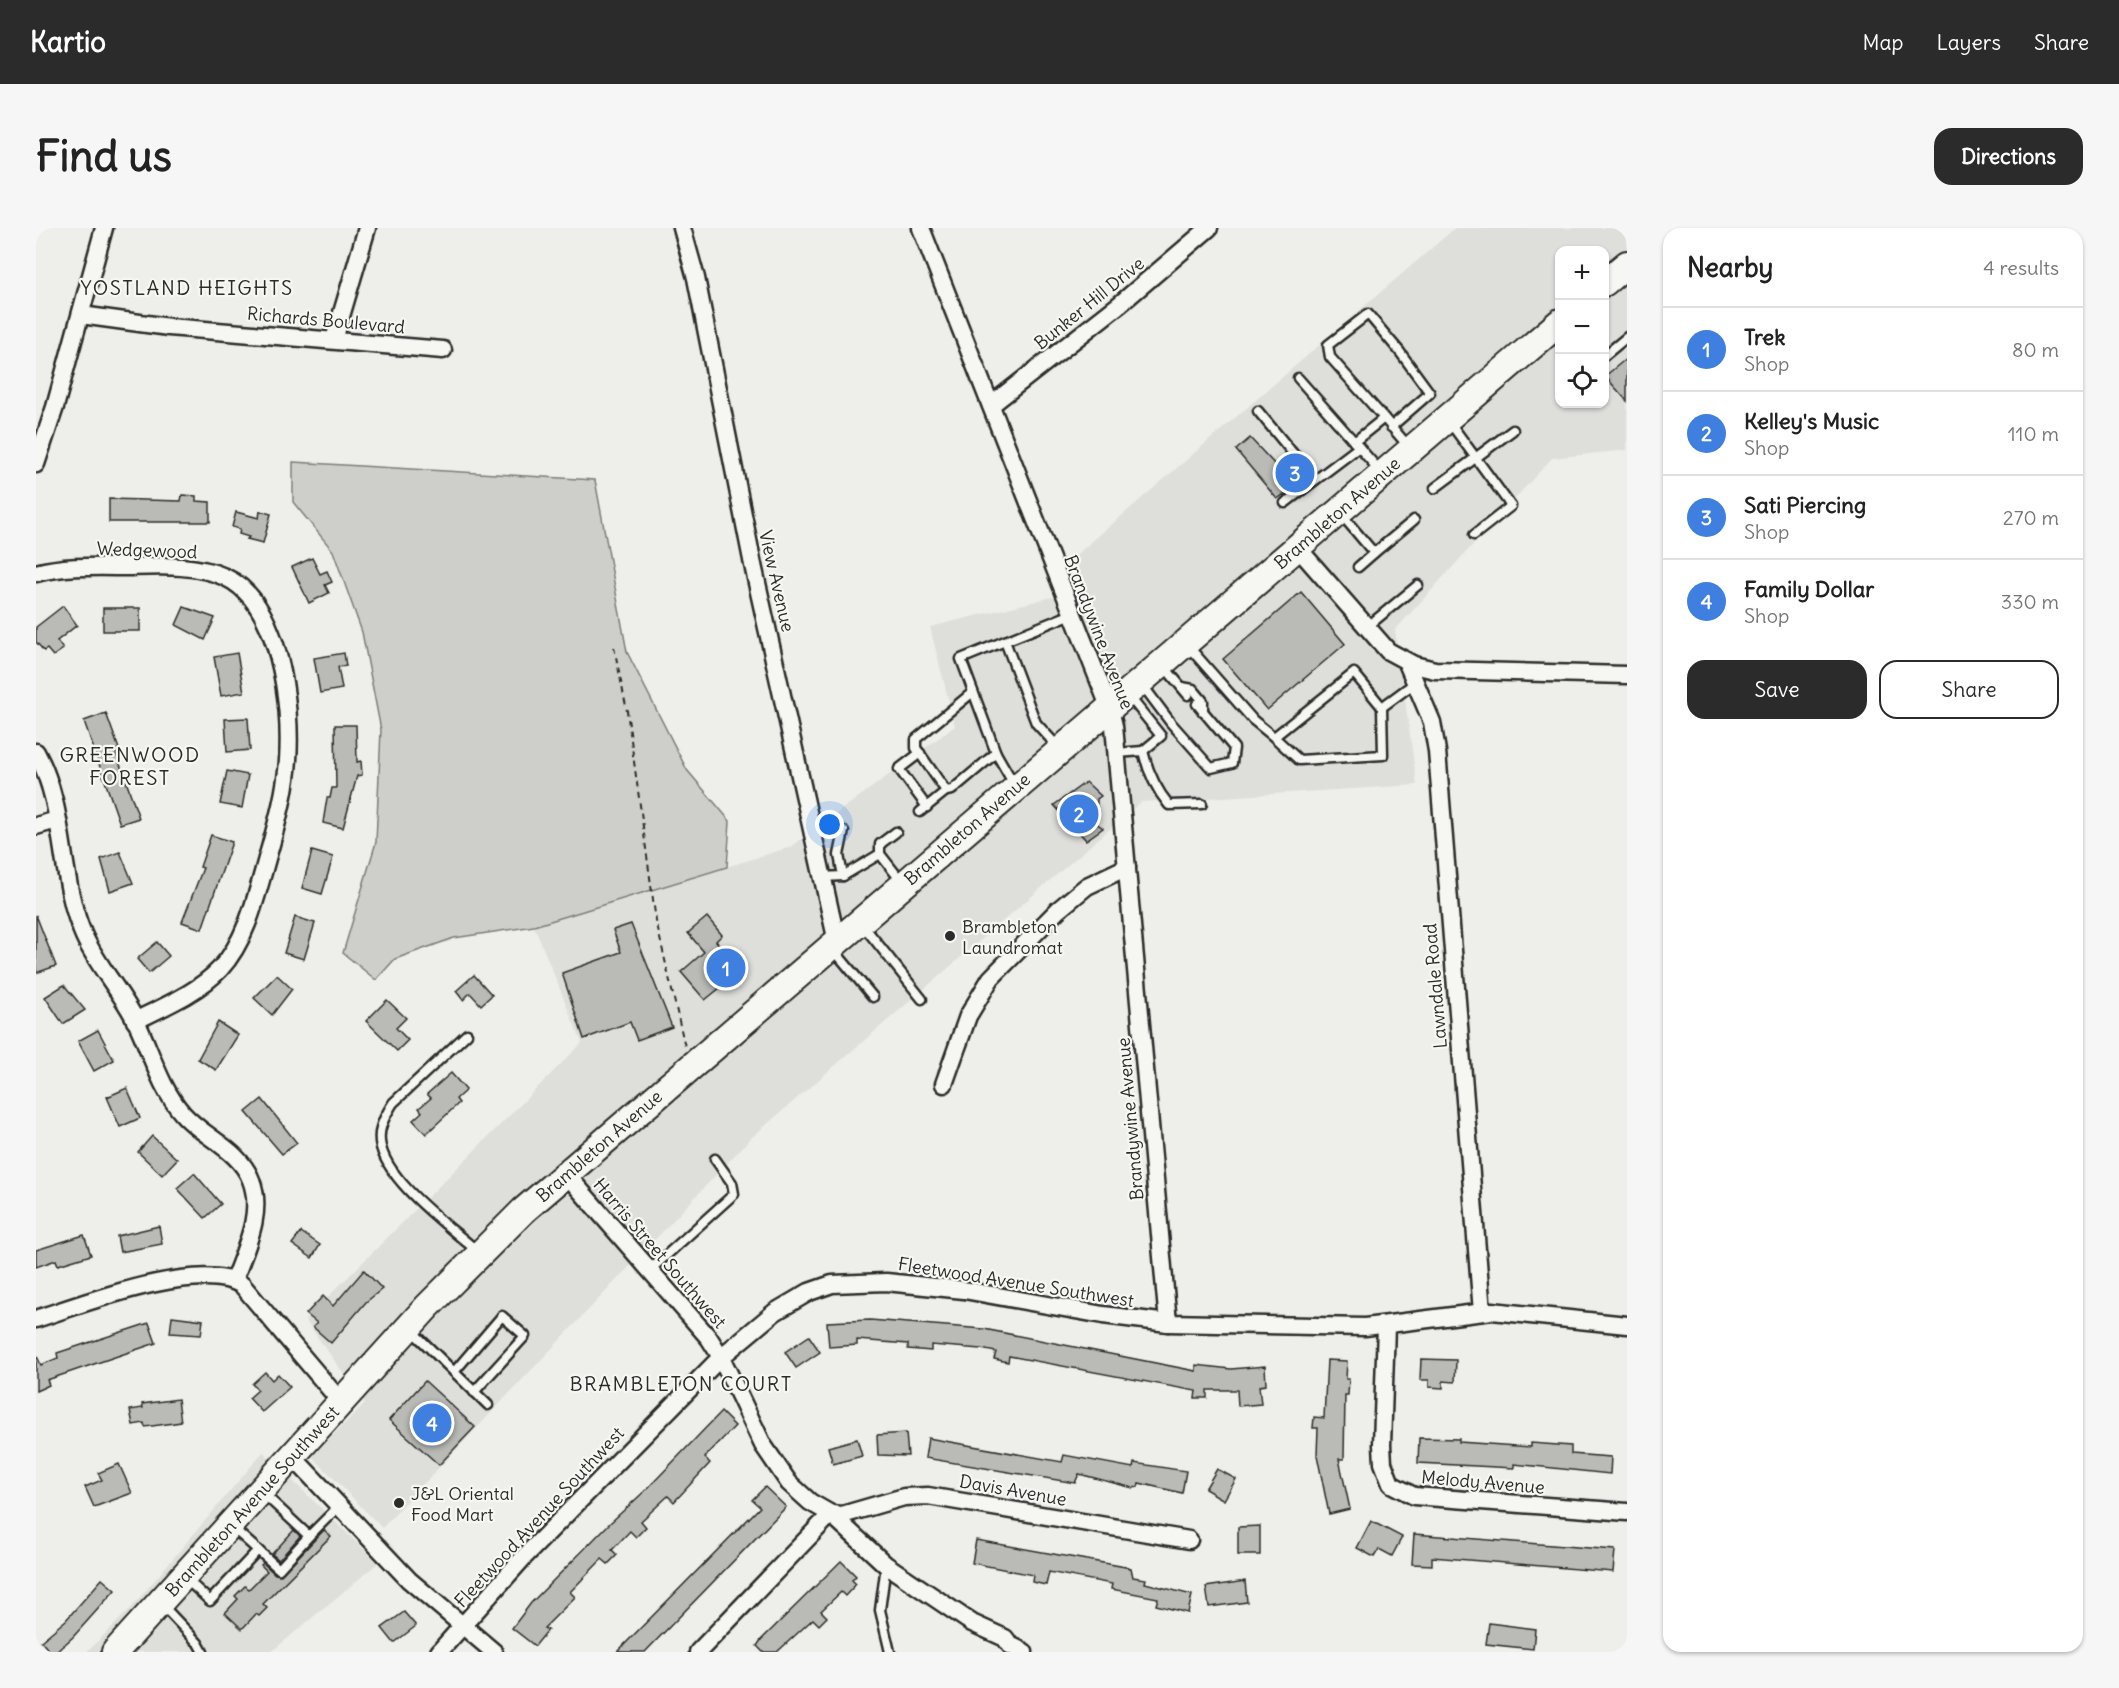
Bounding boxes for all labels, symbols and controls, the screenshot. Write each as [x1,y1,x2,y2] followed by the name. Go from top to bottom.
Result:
[30,24,106,60] text: Kartio
[1863,29,1903,56] text: Map
[1936,29,2001,56] text: Layers
[2034,29,2089,56] text: Share
[1934,128,2083,185] button: Directions
[36,130,172,182] text: Find us
[1555,246,1609,408] map controls
[1555,246,1609,300] button: +
[1687,251,1773,284] text: Nearby
[1029,252,1149,354] street label: Bunker Hill Drive
[1983,255,2059,280] text: 4 results
[80,275,294,300] district label: YOSTLAND HEIGHTS
[1555,300,1609,354] button: −
[246,302,406,338] street label: Richards Boulevard
[1744,323,1785,351] text: Trek
[1703,337,1710,362] text: 1
[2012,337,2059,362] text: 80 m
[1744,351,1789,376] text: Shop
[1555,354,1609,408] button: locate
[1744,407,1879,435] text: Kelley's Music
[1701,421,1712,446] text: 2
[2008,421,2059,446] text: 110 m
[1744,435,1789,460] text: Shop
[1276,450,1314,496] pin: 3
[1269,452,1405,574] street label: Brambleton Avenue
[1744,491,1866,519] text: Sati Piercing
[1701,505,1712,530] text: 3
[2003,505,2059,530] text: 270 m
[1744,519,1789,544] text: Shop
[754,528,800,634] street label: View Avenue
[96,537,198,563] street label: Wedgewood
[1059,552,1139,712] street label: Brandywine Avenue
[1744,575,1874,603] text: Family Dollar
[1701,589,1712,614] text: 4
[2001,589,2059,614] text: 330 m
[1744,603,1789,628] text: Shop
[1687,660,1867,719] button: Save
[1879,660,2059,719] button: Share
[59,742,201,790] district label: GREENWOOD FOREST
[899,768,1035,890] street label: Brambleton Avenue
[1060,792,1098,836] pin: 2
[815,810,844,839] your location
[962,915,1063,959] place label: Brambleton Laundromat
[1418,922,1452,1050] street label: Lawndale Road
[943,929,957,943] marker: Brambleton Laundromat
[706,946,746,990] pin: 1
[1111,1037,1149,1201] street label: Brandywine Avenue
[531,1085,667,1207] street label: Brambleton Avenue
[588,1173,732,1333] street label: Harris Street Southwest
[896,1252,1136,1312] street label: Fleetwood Avenue Southwest
[569,1371,793,1396] district label: BRAMBLETON COURT
[412,1400,452,1446] pin: 4
[160,1401,344,1601] street label: Brambleton Avenue Southwest
[449,1422,629,1612] street label: Fleetwood Avenue Southwest
[1420,1465,1546,1499] street label: Melody Avenue
[958,1469,1068,1511] street label: Davis Avenue
[411,1482,514,1526] place label: J&L Oriental Food Mart
[392,1496,406,1510] marker: J&L Oriental Food Mart

